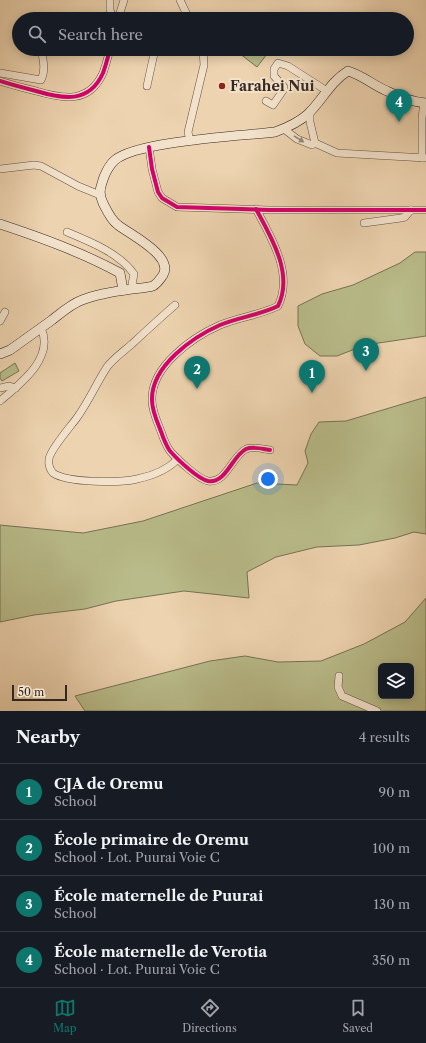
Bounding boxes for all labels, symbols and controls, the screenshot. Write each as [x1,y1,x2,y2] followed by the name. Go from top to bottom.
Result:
[12,12,414,56] search box
[26,23,48,45] icon: search
[58,25,143,44] text: Search here
[230,77,314,95] place label: Farahei Nui
[217,81,227,91] marker: Farahei Nui
[386,89,412,122] pin: 4
[293,136,305,143] one-way arrow
[353,338,379,371] pin: 3
[184,356,210,389] pin: 2
[299,360,325,393] pin: 1
[258,469,278,489] your location
[378,663,414,699] map controls
[378,663,414,699] button: layers
[12,683,67,702] scale bar
[18,685,44,699] text: 50 m
[16,727,80,747] text: Nearby
[359,729,410,745] text: 4 results
[54,774,163,793] text: CJA de Oremu
[26,784,32,800] text: 1
[379,784,410,800] text: 90 m
[54,793,97,809] text: School
[54,830,249,849] text: École primaire de Oremu
[25,840,33,856] text: 2
[372,840,410,856] text: 100 m
[54,849,220,865] text: School · Lot. Puurai Voie C
[54,886,263,905] text: École maternelle de Puurai
[25,896,33,912] text: 3
[374,896,410,912] text: 130 m
[54,905,97,921] text: School
[54,942,267,961] text: École maternelle de Verotia
[25,952,33,968] text: 4
[372,952,410,968] text: 350 m
[54,961,220,977] text: School · Lot. Puurai Voie C
[53,997,77,1035] tab: Map
[182,997,237,1035] tab: Directions
[343,997,373,1035] tab: Saved

